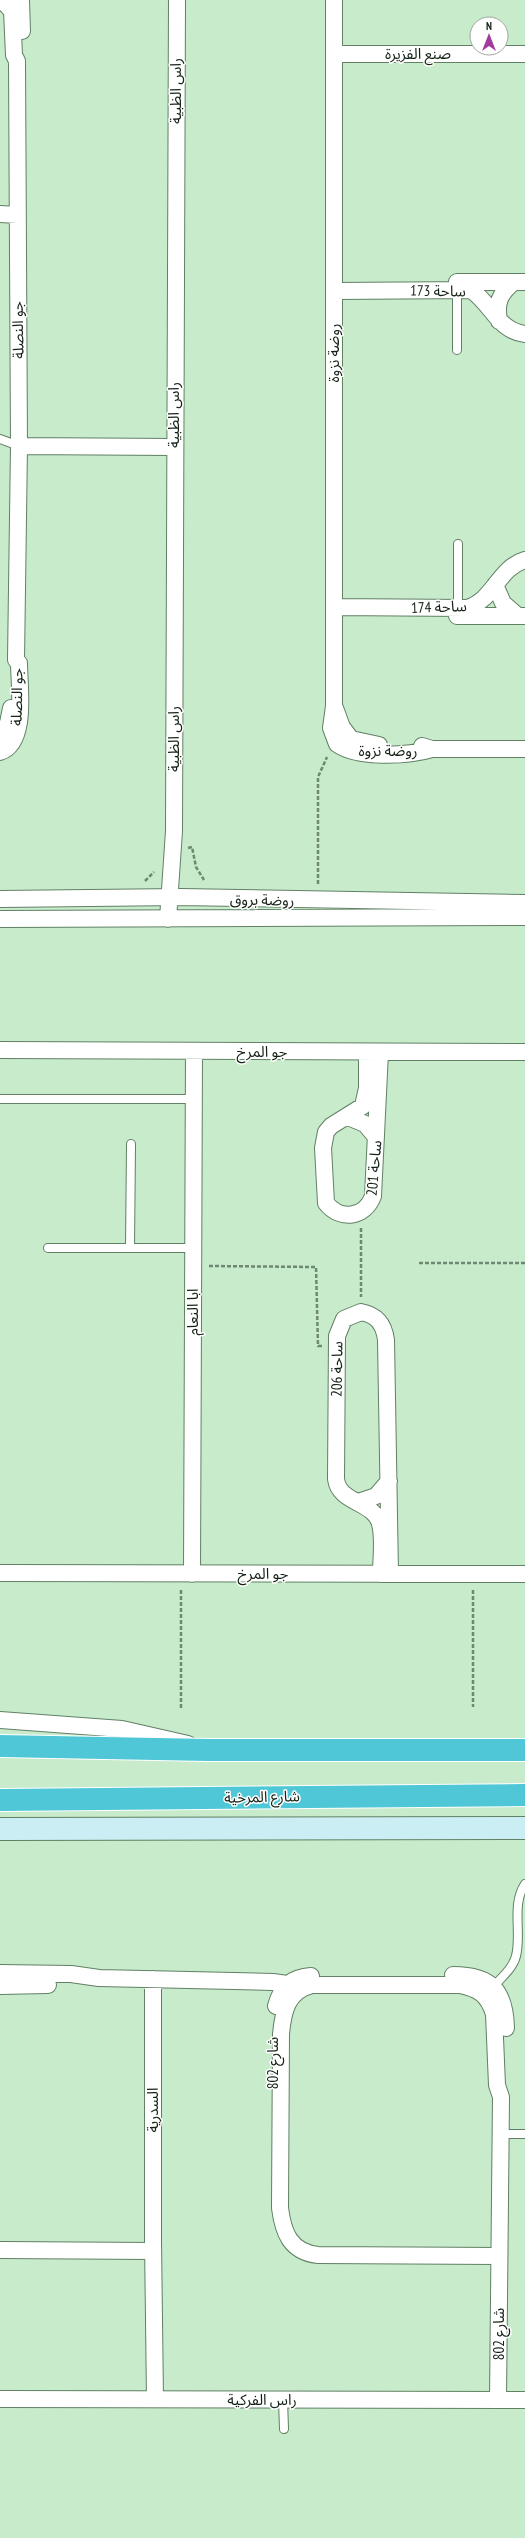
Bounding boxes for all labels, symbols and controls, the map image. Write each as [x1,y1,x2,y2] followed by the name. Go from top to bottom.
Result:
[469,16,509,56] north arrow
[486,19,492,33] text: N
[385,44,451,66] street label: صنع الفزيرة
[166,58,185,124] street label: راس الظبية
[410,281,466,300] street label: ساحة 173
[7,301,28,359] street label: جو النصلة
[324,324,343,382] street label: روضة نزوة
[164,382,183,448] street label: راس الظبية
[411,596,467,617] street label: ساحة 174
[6,668,27,726] street label: جو النصلة
[164,706,183,772] street label: راس الظبية
[359,741,417,760] street label: روضة نزوة
[230,889,294,910] street label: روضة بروق
[237,1042,288,1064] street label: جو المرخ
[362,1139,385,1197] street label: ساحة 201
[183,1288,204,1336] street label: ابا النعام
[327,1341,346,1397] street label: ساحة 206
[238,1564,289,1586] street label: جو المرخ
[224,1786,300,1810] street label: شارع المرخية
[263,2036,285,2089] street label: شارع 802
[143,2087,162,2133] street label: السدرية
[489,2307,511,2360] street label: شارع 802
[227,2390,297,2409] street label: راس الفركية

